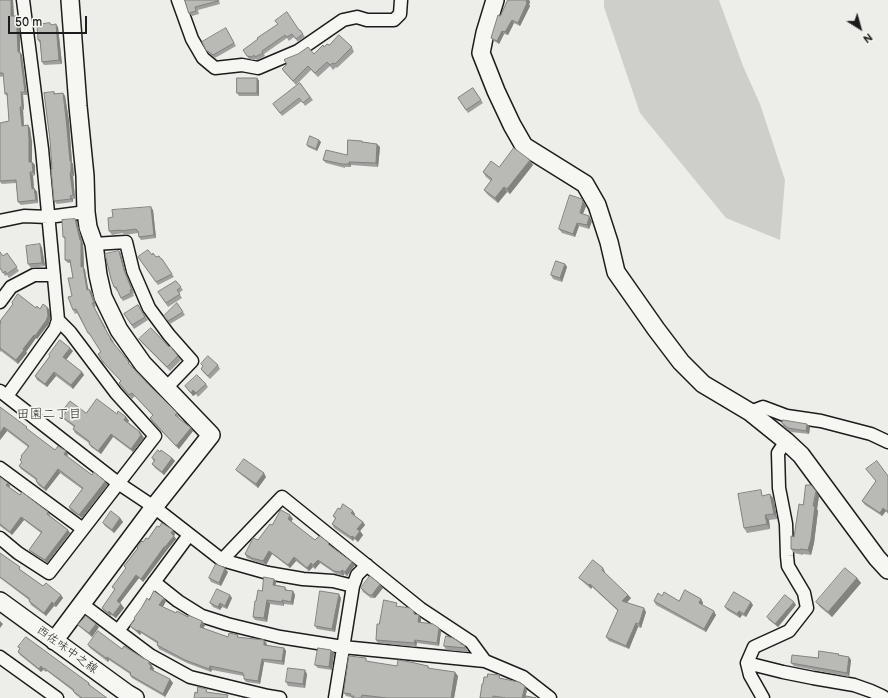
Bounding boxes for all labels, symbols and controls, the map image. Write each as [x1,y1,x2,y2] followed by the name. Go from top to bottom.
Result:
[10,8,89,34] scale bar
[840,8,880,48] north arrow
[15,15,42,30] text: 50 m
[860,30,875,46] text: N
[17,407,81,423] district label: 田園二丁目
[34,623,100,677] street label: 西佐味中之線

